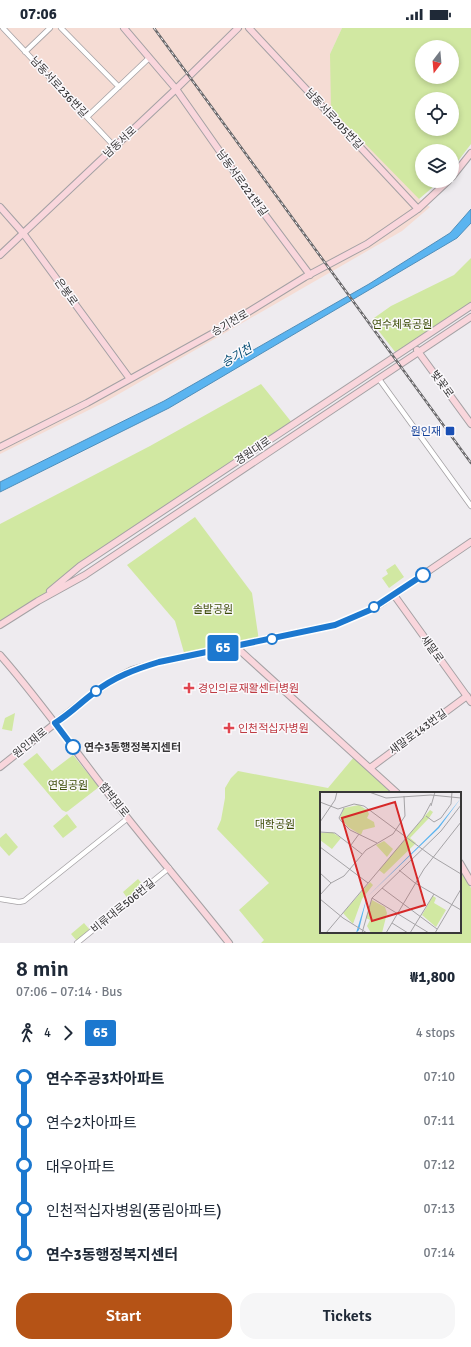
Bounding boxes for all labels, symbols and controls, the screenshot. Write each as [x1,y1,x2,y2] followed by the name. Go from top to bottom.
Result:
[20,5,57,23] text: 07:06
[415,40,459,84] north arrow
[415,40,459,188] map controls
[27,54,91,120] street label: 남동서로236번길
[302,86,366,152] street label: 남동서로205번길
[415,92,459,136] button: locate
[101,123,139,161] street label: 남동서로
[415,144,459,188] button: layers
[214,147,270,219] street label: 남동서로221번길
[52,276,80,308] street label: 은봉로
[209,307,251,339] street label: 승기천로
[372,318,432,331] park label: 연수체육공원
[219,340,257,371] water label: 승기천
[428,368,456,400] street label: 벚꽃로
[411,425,441,438] place label: 원인재
[444,425,456,437] marker: 원인재
[233,434,273,468] street label: 경원대로
[415,567,431,583] unlabelled marker
[368,601,380,613] unlabelled marker
[193,603,233,616] park label: 솔밭공원
[266,633,278,645] unlabelled marker
[418,633,446,665] street label: 새말로
[205,635,241,661] line badge: 65
[215,639,231,656] text: 65
[183,682,195,694] marker: 경인의료재활센터병원
[198,682,299,695] place label: 경인의료재활센터병원
[90,685,102,697] unlabelled marker
[387,707,449,757] street label: 새말로143번길
[223,722,235,734] marker: 인천적십자병원
[238,722,309,735] place label: 인천적십자병원
[10,725,50,761] street label: 원인재로
[65,739,81,755] marker: 연수3동행정복지센터
[84,741,181,754] place label: 연수3동행정복지센터
[48,779,88,792] park label: 연일공원
[96,780,132,820] street label: 함박뫼로
[320,792,461,933] inset map
[255,818,295,831] park label: 대학공원
[88,876,158,936] street label: 비류대로506번길
[16,955,69,982] text: 8 min
[410,968,455,986] text: ₩1,800
[16,984,122,1000] text: 07:06 – 07:14 · Bus
[16,1022,38,1044] icon: walk
[57,1022,79,1044] icon: forward
[93,1024,108,1041] text: 65
[44,1025,51,1041] text: 4
[416,1025,455,1041] text: 4 stops
[423,1069,455,1085] text: 07:10
[46,1070,165,1088] text: 연수주공3차아파트
[423,1113,455,1129] text: 07:11
[46,1114,137,1132] text: 연수2차아파트
[423,1157,455,1173] text: 07:12
[46,1158,115,1176] text: 대우아파트
[423,1201,455,1217] text: 07:13
[46,1202,222,1220] text: 인천적십자병원(풍림아파트)
[423,1245,455,1261] text: 07:14
[46,1246,178,1264] text: 연수3동행정복지센터
[16,1293,232,1339] button: Start
[240,1293,455,1339] button: Tickets

